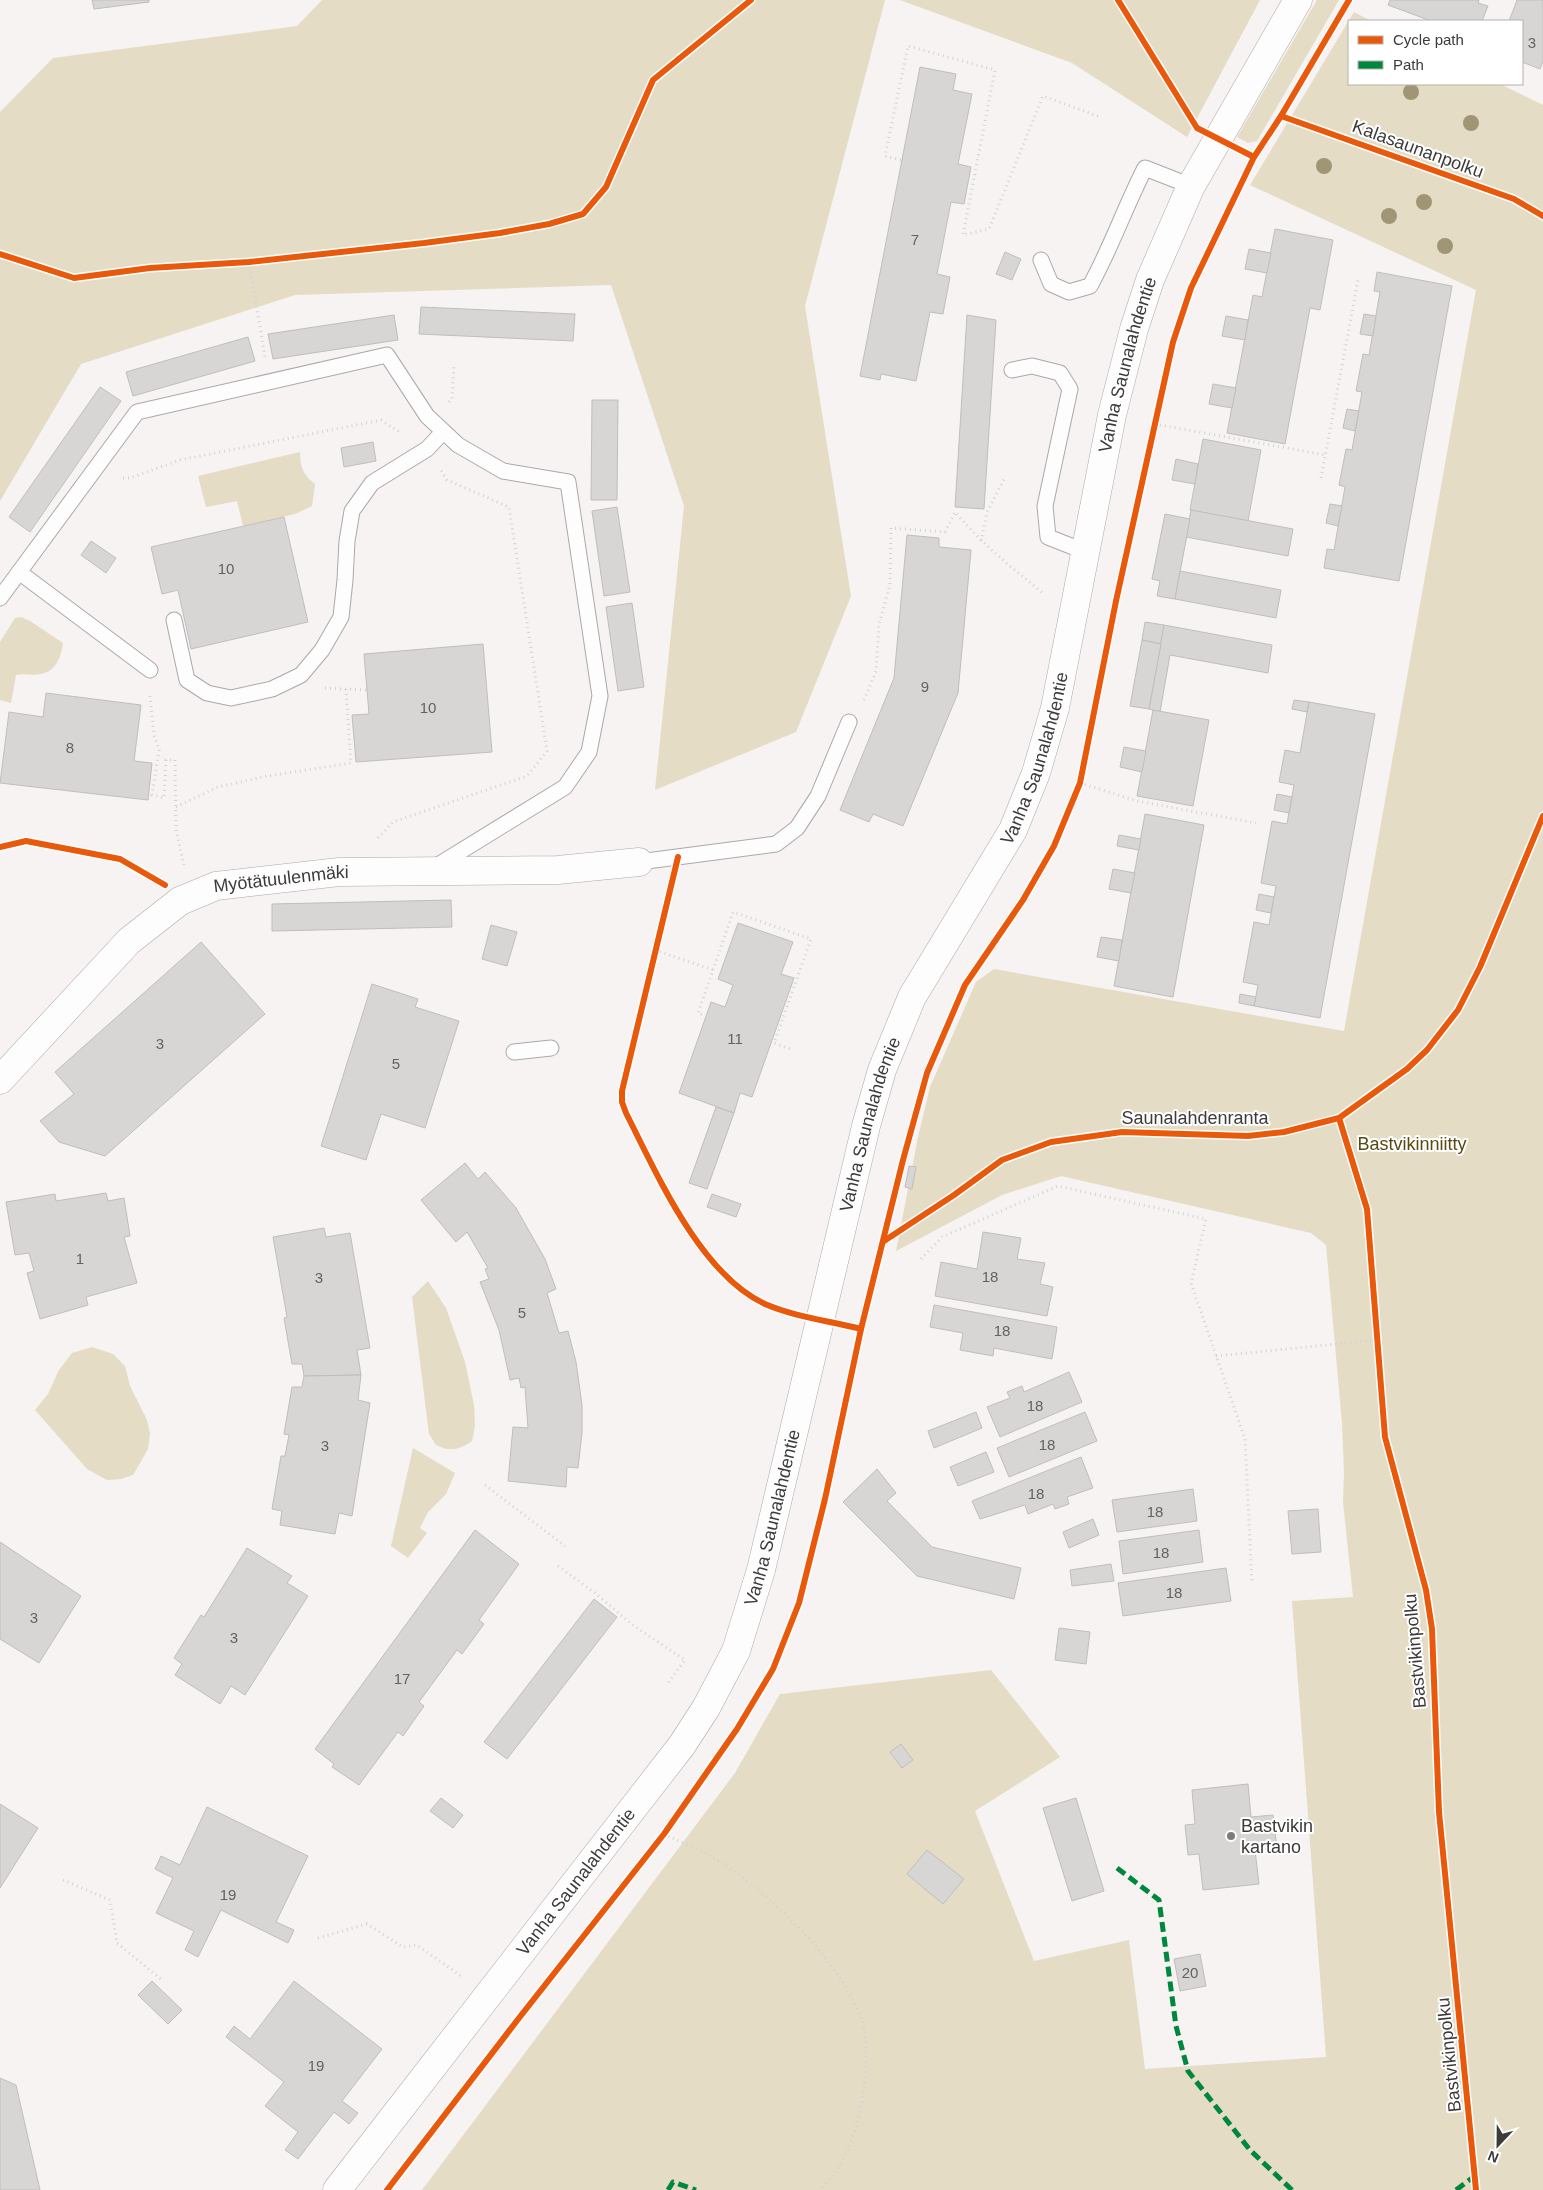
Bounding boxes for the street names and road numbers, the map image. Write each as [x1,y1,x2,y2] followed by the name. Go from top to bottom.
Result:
[1350,116,1486,182] street label: Kalasaunanpolku
[1095,274,1160,454] street label: Vanha Saunalahdentie
[996,670,1072,848] street label: Vanha Saunalahdentie
[212,862,349,896] street label: Myötätuulenmäki
[836,1034,904,1214] street label: Vanha Saunalahdentie
[1121,1108,1270,1128] street label: Saunalahdenranta
[741,1427,804,1608] street label: Vanha Saunalahdentie
[1400,1593,1430,1709] street label: Bastvikinpolku
[513,1804,639,1959] street label: Vanha Saunalahdentie
[1433,1997,1465,2113] street label: Bastvikinpolku

